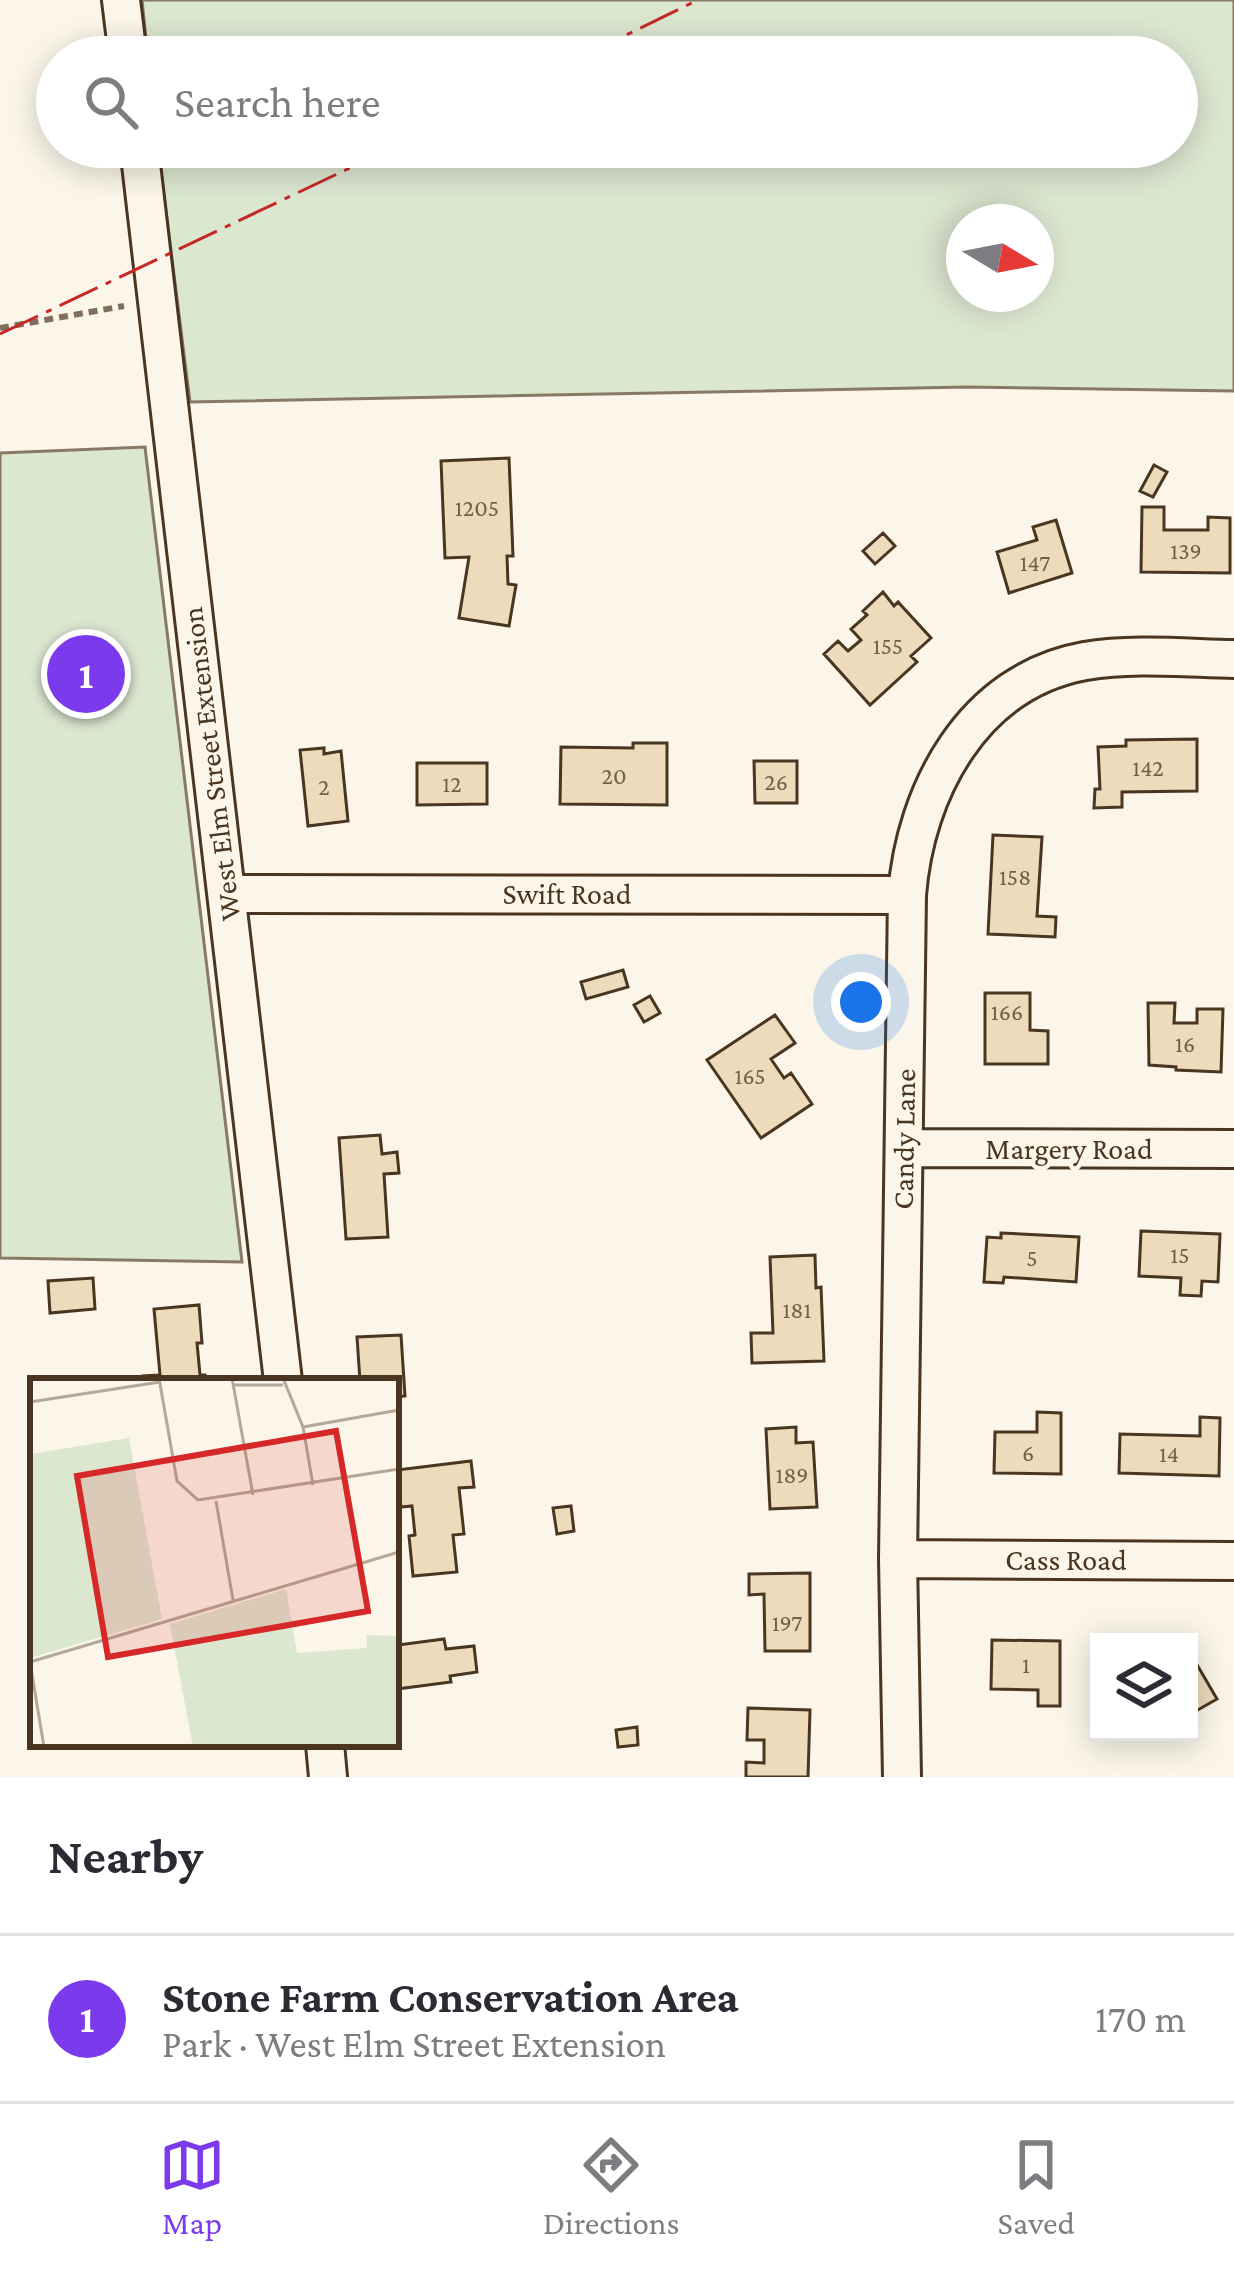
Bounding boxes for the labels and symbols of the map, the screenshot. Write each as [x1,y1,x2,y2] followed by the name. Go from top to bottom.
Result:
[946,204,1054,312] north arrow
[455,494,499,521] house number: 1205
[1170,537,1202,564] house number: 139
[1020,549,1050,576] house number: 147
[175,605,246,923] street label: West Elm Street Extension
[47,629,125,719] pin: 1
[873,632,903,659] house number: 155
[1132,754,1164,781] house number: 142
[601,762,627,789] house number: 20
[764,768,788,795] house number: 26
[442,770,462,797] house number: 12
[318,773,330,800] house number: 2
[999,863,1031,890] house number: 158
[503,877,632,910] street label: Swift Road
[831,972,891,1032] your location
[991,998,1023,1025] house number: 166
[1175,1030,1195,1057] house number: 16
[734,1062,766,1089] house number: 165
[886,1068,922,1210] street label: Candy Lane
[985,1132,1153,1166] street label: Margery Road
[1170,1241,1190,1268] house number: 15
[1026,1244,1038,1271] house number: 5
[783,1296,811,1323] house number: 181
[30,1378,399,1747] inset map
[1022,1439,1034,1466] house number: 6
[1159,1440,1179,1467] house number: 14
[776,1461,808,1488] house number: 189
[1005,1543,1127,1576] street label: Cass Road
[772,1609,802,1636] house number: 197
[1022,1651,1030,1678] house number: 1

